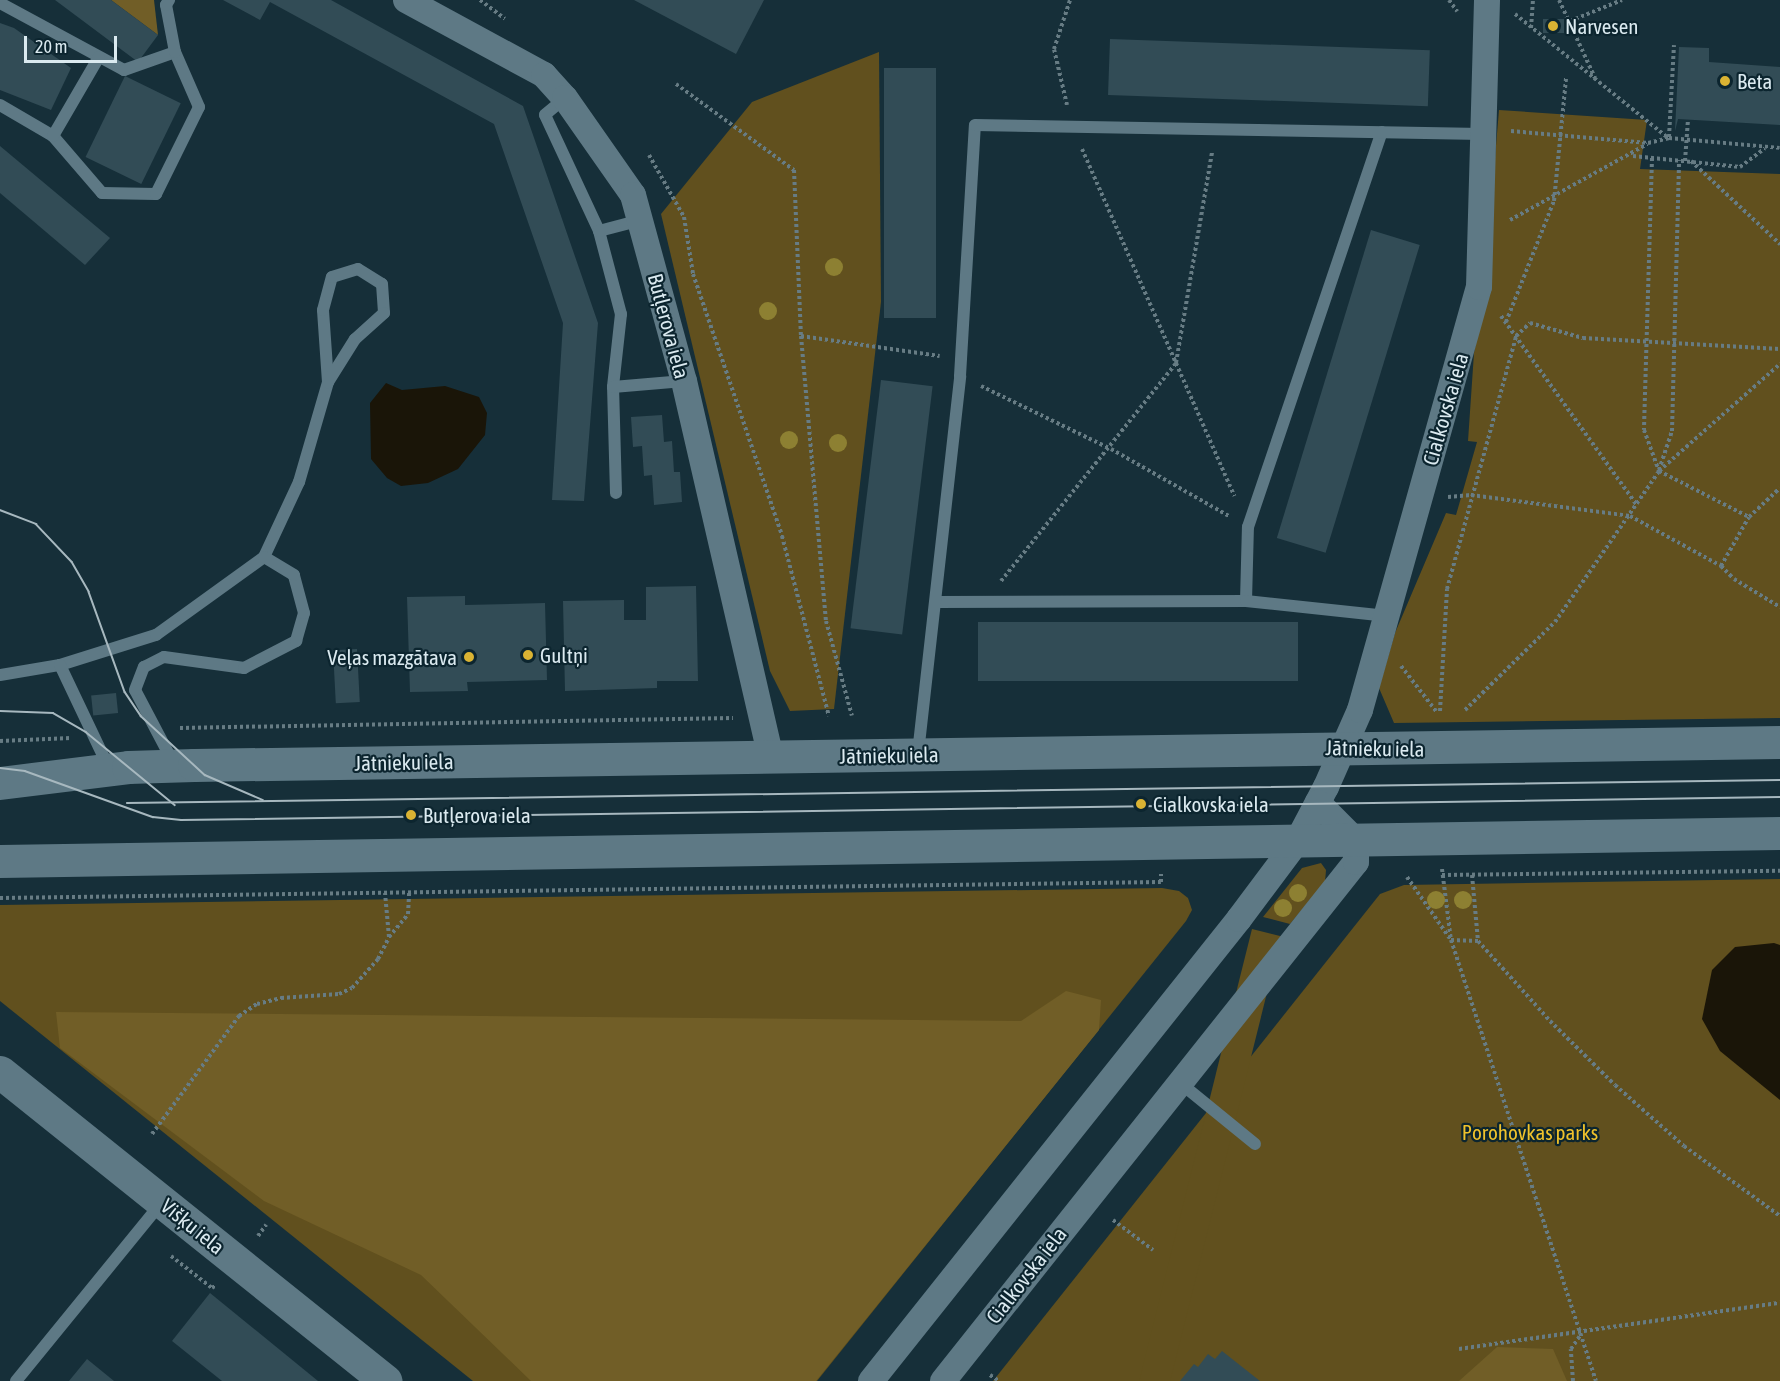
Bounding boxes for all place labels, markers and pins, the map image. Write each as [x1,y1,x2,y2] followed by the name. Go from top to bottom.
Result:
[1565,13,1638,39] place label: Narvesen
[1546,19,1560,33] marker: Narvesen
[1737,68,1772,94] place label: Beta
[1718,74,1732,88] marker: Beta
[540,642,588,668] place label: Gultņi
[327,644,457,670] place label: Veļas mazgātava
[521,648,535,662] marker: Gultņi
[462,650,476,664] marker: Veļas mazgātava
[1153,791,1269,817] place label: Cialkovska iela
[1134,797,1148,811] marker: Cialkovska iela
[423,802,531,828] place label: Butļerova iela
[404,808,418,822] marker: Butļerova iela

